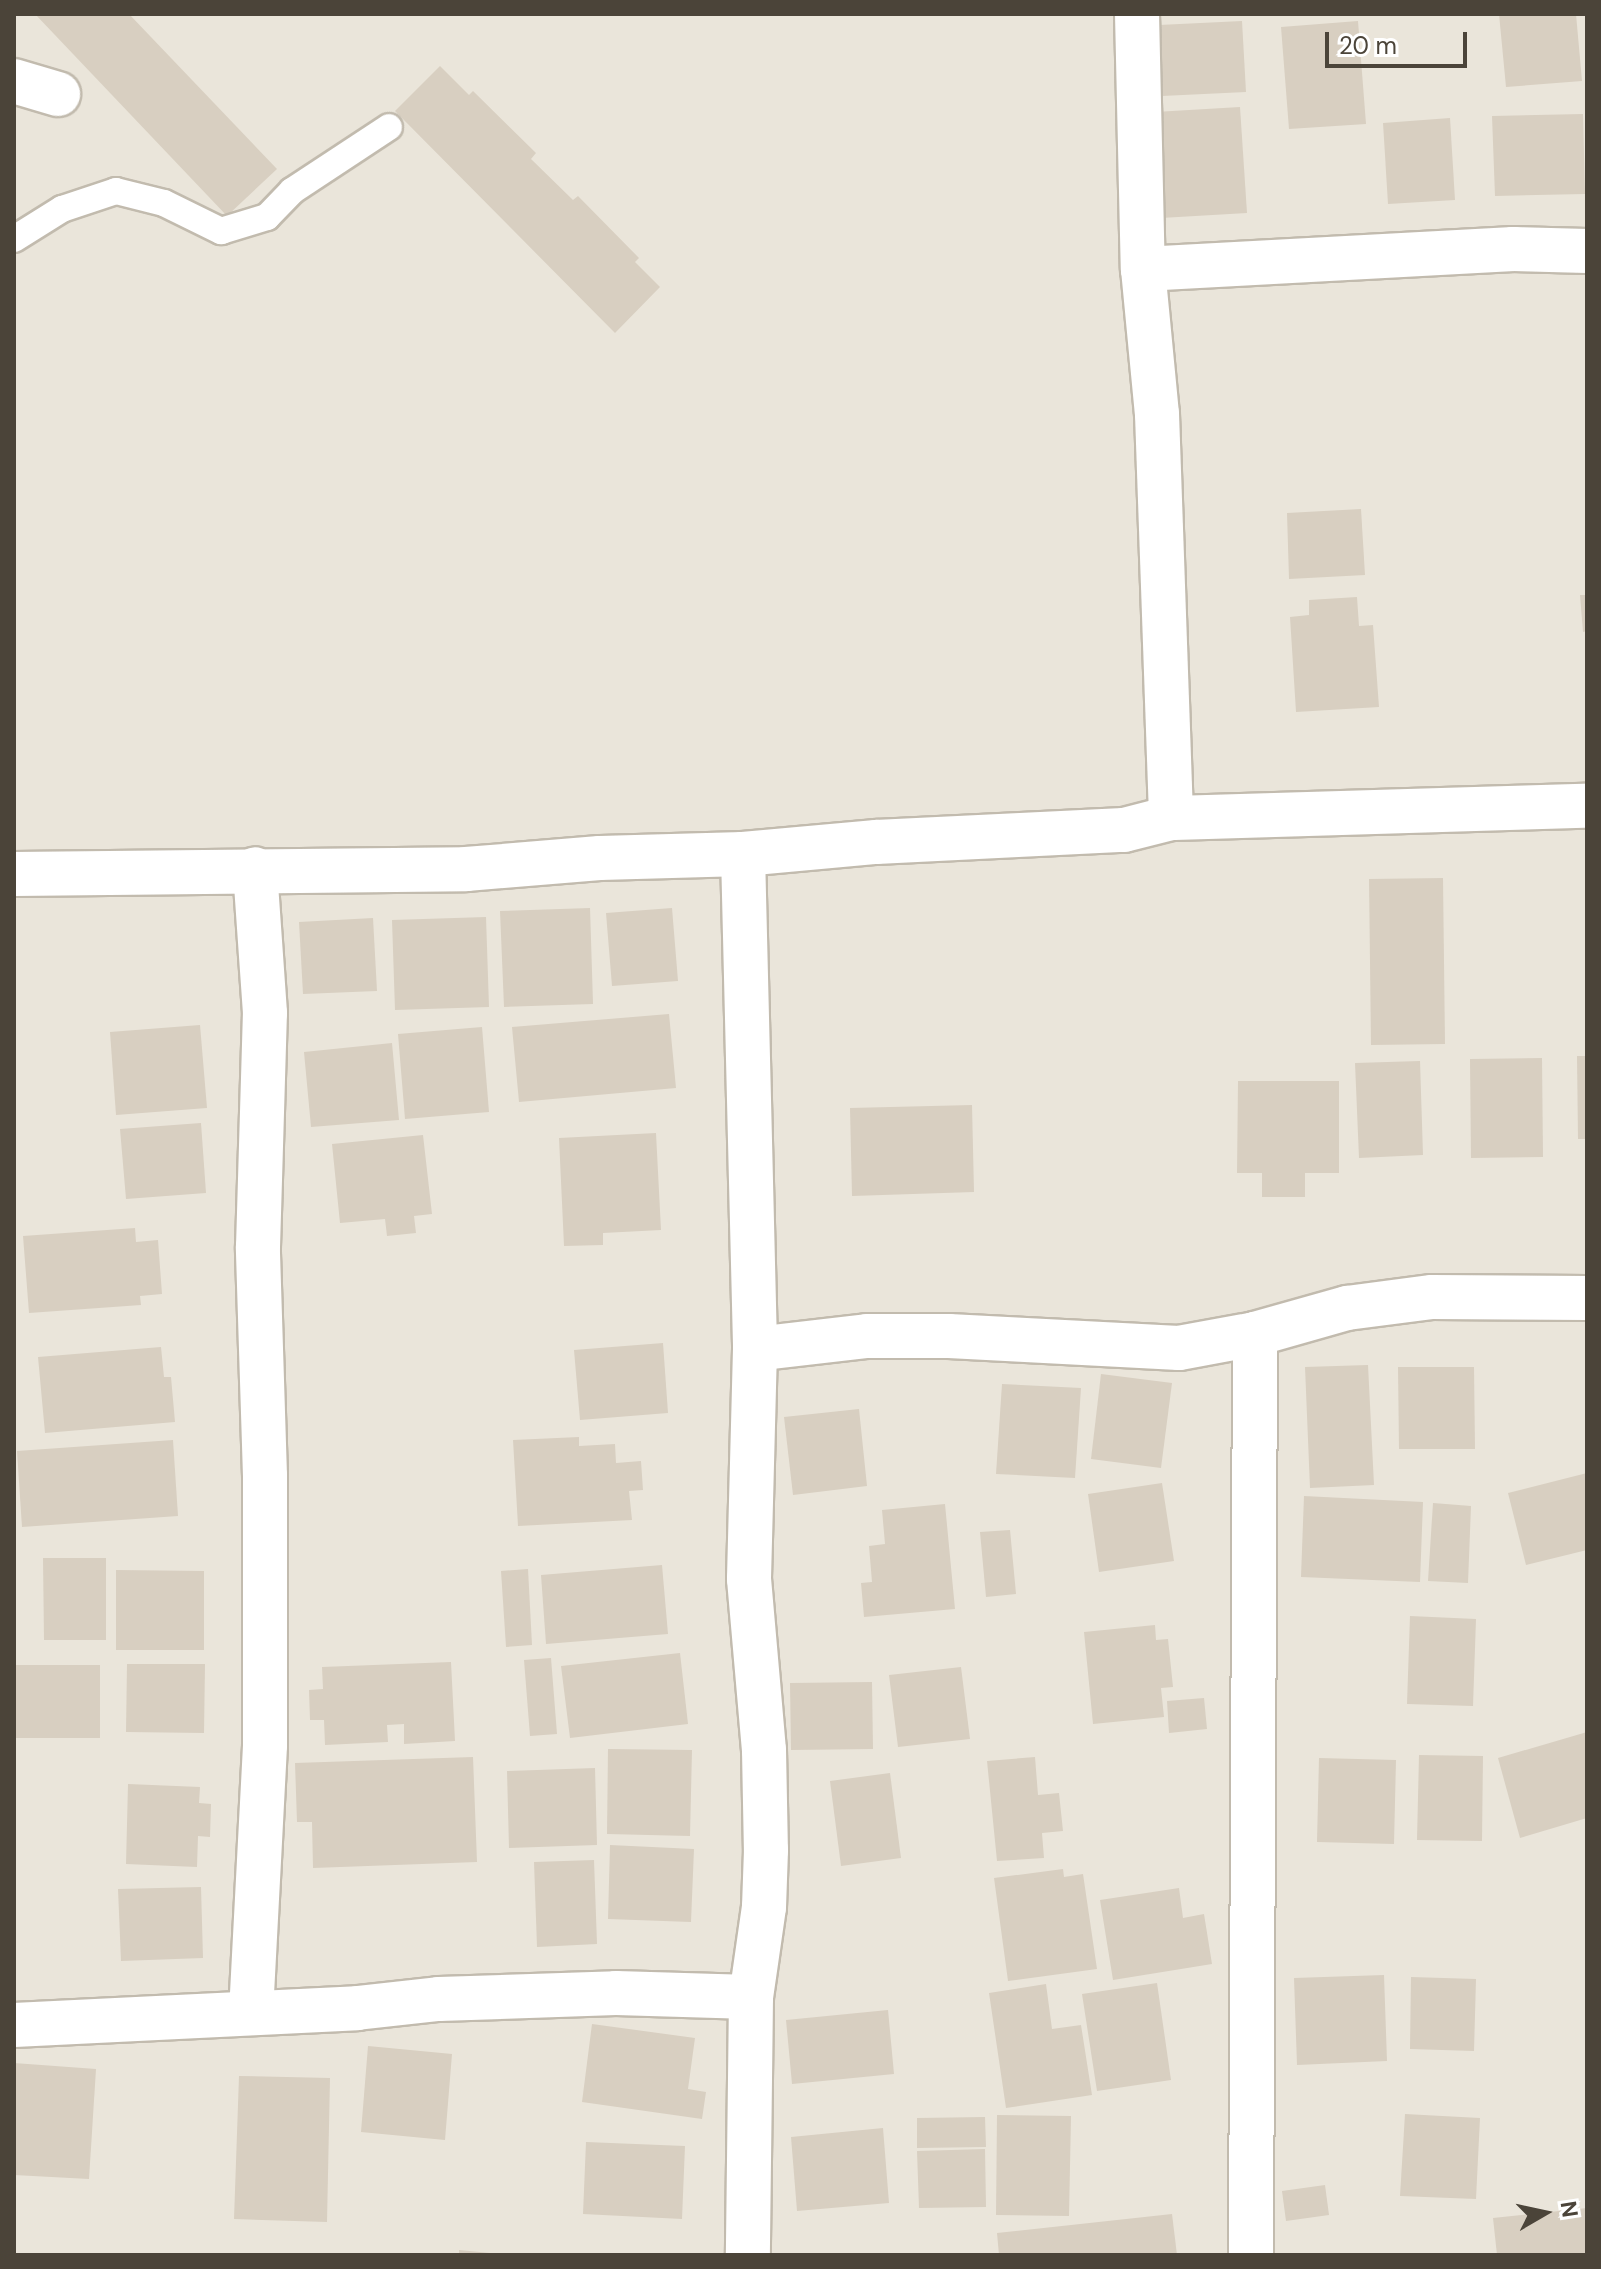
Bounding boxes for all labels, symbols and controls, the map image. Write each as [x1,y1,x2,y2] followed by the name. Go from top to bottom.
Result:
[1329,16,1471,66] scale bar
[1339,30,1397,61] text: 20 m
[1505,2173,1585,2253] north arrow
[1554,2199,1585,2219] text: N

